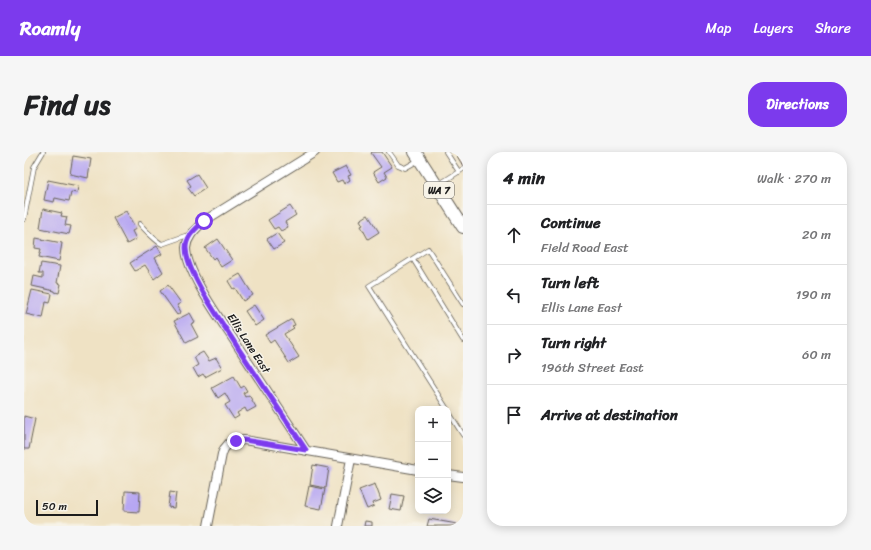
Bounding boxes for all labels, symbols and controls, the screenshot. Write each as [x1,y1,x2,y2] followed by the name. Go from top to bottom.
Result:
[20,12,80,45] text: Roamly
[706,16,731,41] text: Map
[753,16,793,41] text: Layers
[815,16,851,41] text: Share
[24,80,111,129] text: Find us
[748,82,847,127] button: Directions
[503,163,545,193] text: 4 min
[757,167,831,190] text: Walk · 270 m
[424,182,454,198] road number: WA 7
[541,210,601,236] text: Continue
[195,212,213,230] route start
[802,223,831,246] text: 20 m
[503,224,525,246] icon: ahead
[541,236,629,259] text: Field Road East
[541,270,599,296] text: Turn left
[796,283,831,306] text: 190 m
[503,284,525,306] icon: left
[541,296,622,319] text: Ellis Lane East
[222,309,276,378] street label: Ellis Lane East
[541,330,606,356] text: Turn right
[802,343,831,366] text: 60 m
[503,344,525,366] icon: right
[541,356,644,379] text: 196th Street East
[541,402,678,428] text: Arrive at destination
[503,404,525,426] icon: arrive
[415,406,451,514] map controls
[415,406,451,442] button: +
[227,432,245,450] route end
[415,442,451,478] button: −
[415,478,451,514] button: layers
[42,497,67,516] text: 50 m
[36,498,98,517] scale bar

